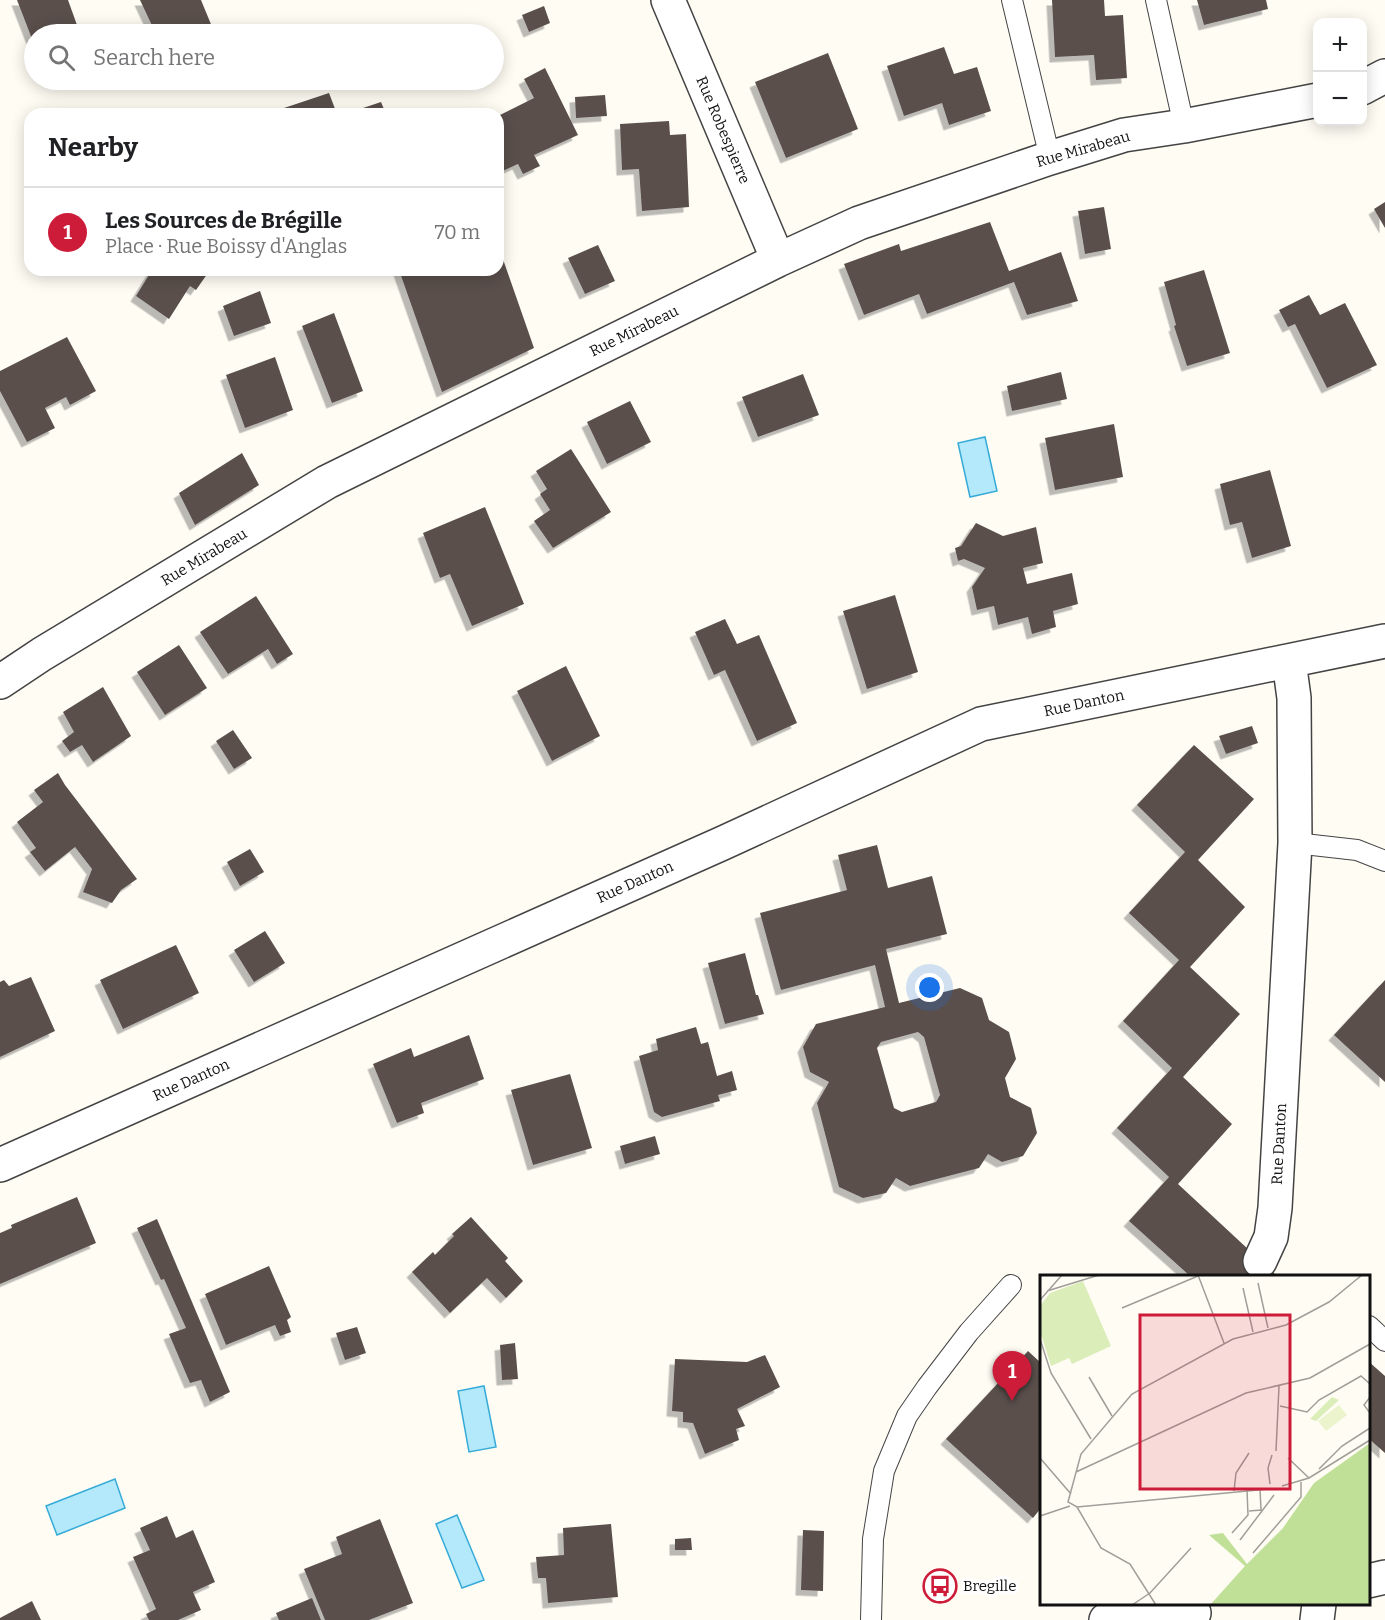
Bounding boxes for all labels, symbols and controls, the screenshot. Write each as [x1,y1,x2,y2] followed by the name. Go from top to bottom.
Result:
[1313,18,1367,126] map controls
[1313,18,1367,72] button: +
[24,24,504,90] search box
[45,41,78,74] icon: search
[93,44,215,71] text: Search here
[1313,72,1367,126] button: −
[692,74,754,186] street label: Rue Robespierre
[1034,127,1132,171] street label: Rue Mirabeau
[48,132,138,163] text: Nearby
[105,207,342,234] text: Les Sources de Brégille
[63,220,72,244] text: 1
[434,220,480,244] text: 70 m
[105,234,347,258] text: Place · Rue Boissy d'Anglas
[587,302,681,360] street label: Rue Mirabeau
[158,524,250,590] street label: Rue Mirabeau
[1042,686,1126,720] street label: Rue Danton
[594,857,676,907] street label: Rue Danton
[915,973,944,1002] your location
[150,1055,232,1105] street label: Rue Danton
[1268,1102,1290,1185] street label: Rue Danton
[1040,1275,1370,1605] inset map
[992,1352,1032,1401] pin: 1
[922,1568,958,1604] bus stop icon: Bregille
[963,1577,1016,1595] place label: Bregille

